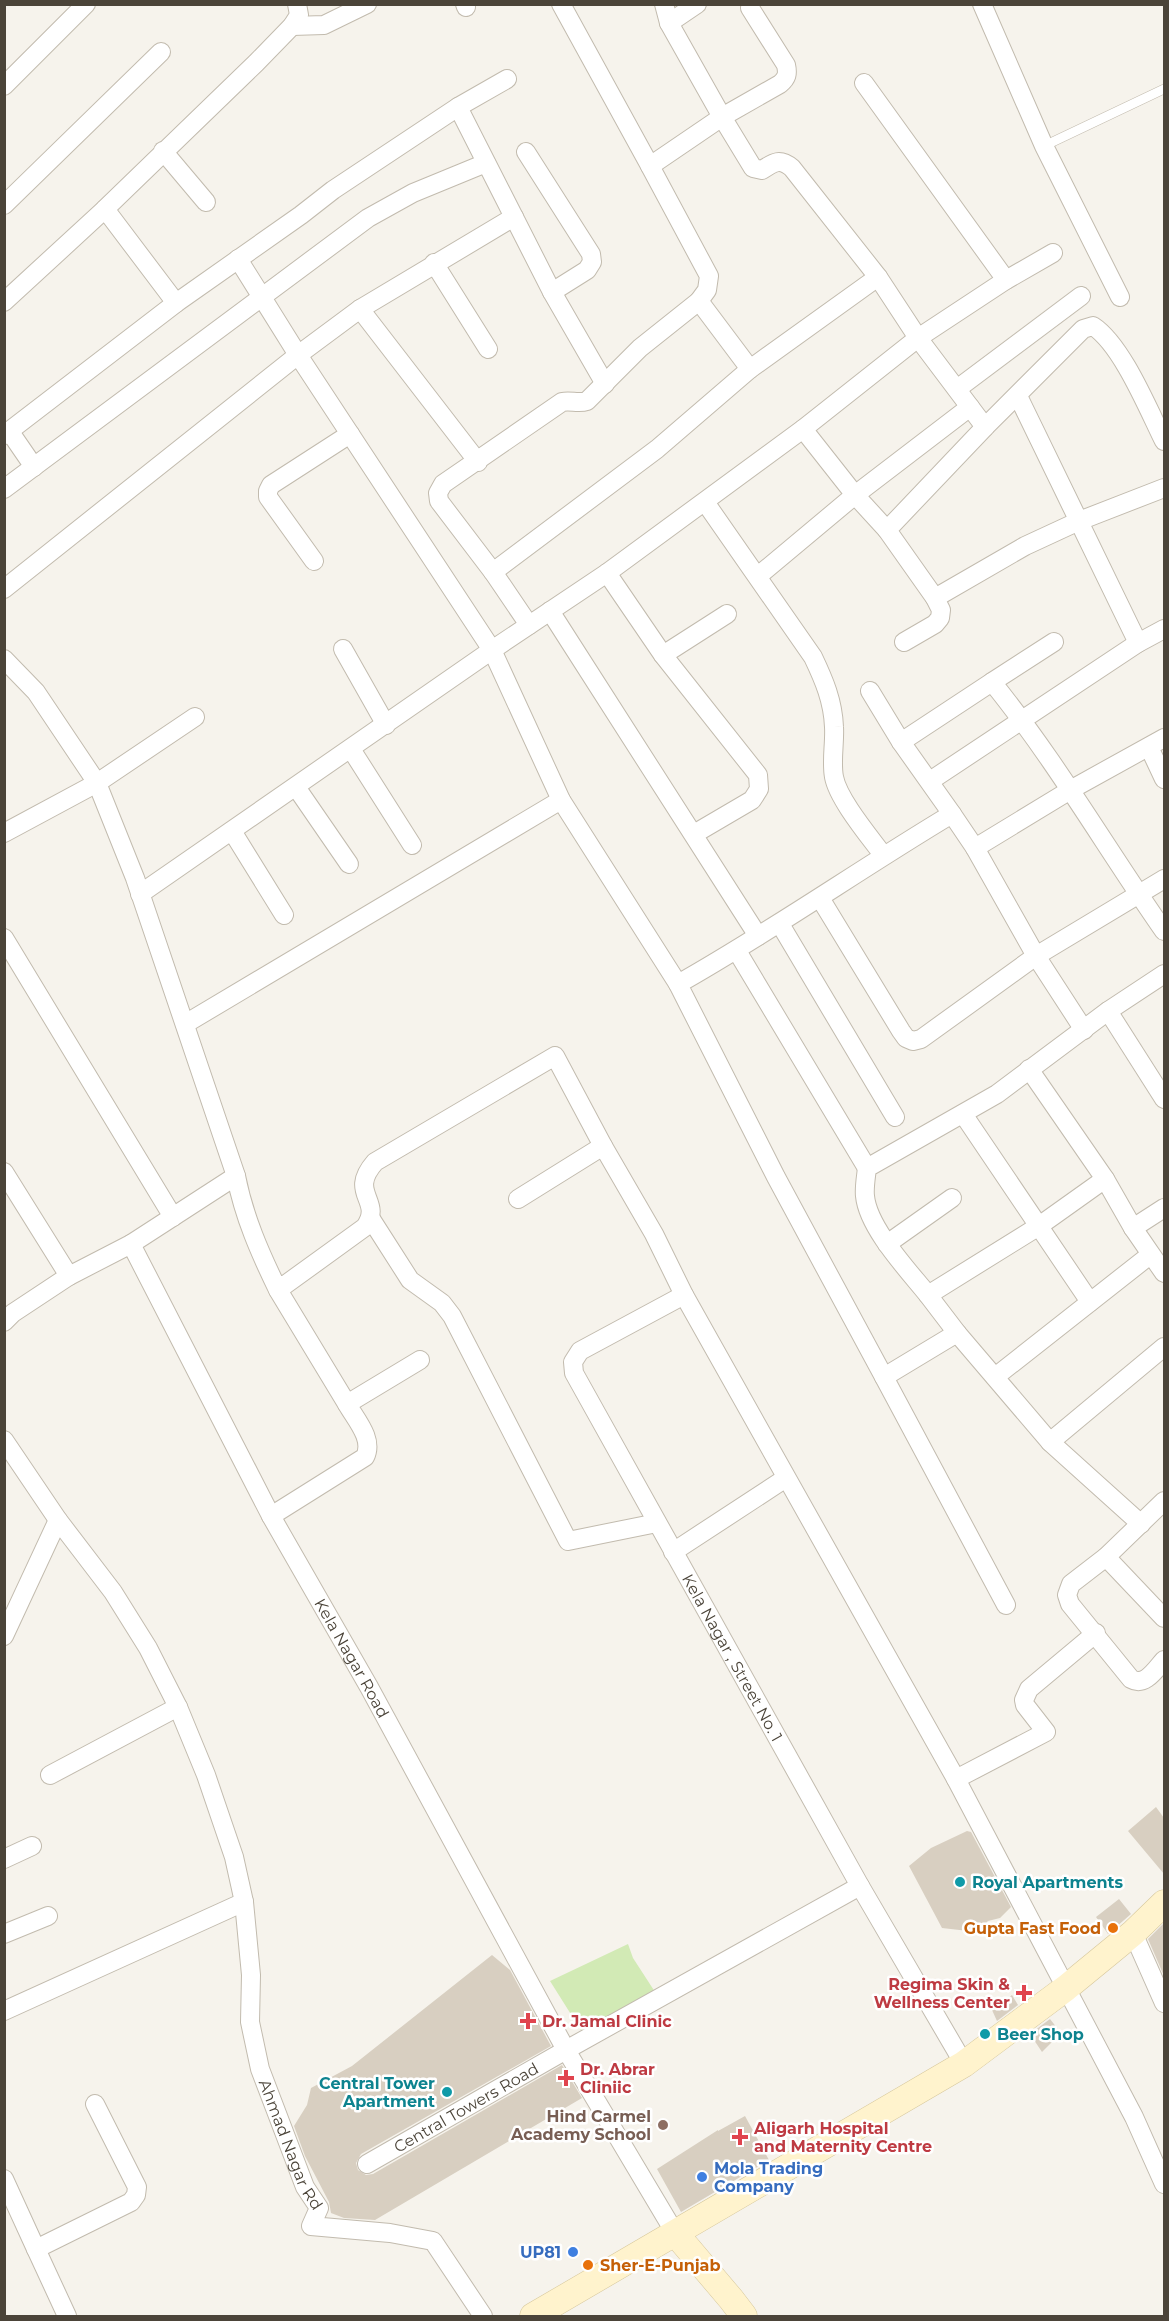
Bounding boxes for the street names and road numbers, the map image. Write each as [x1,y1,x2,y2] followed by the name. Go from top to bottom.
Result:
[678,1571,787,1745] street label: Kela Nagar , Street No. 1
[311,1595,393,1721] street label: Kela Nagar Road
[390,2058,542,2156] street label: Central Towers Road
[255,2077,327,2213] street label: Ahmad Nagar Rd

